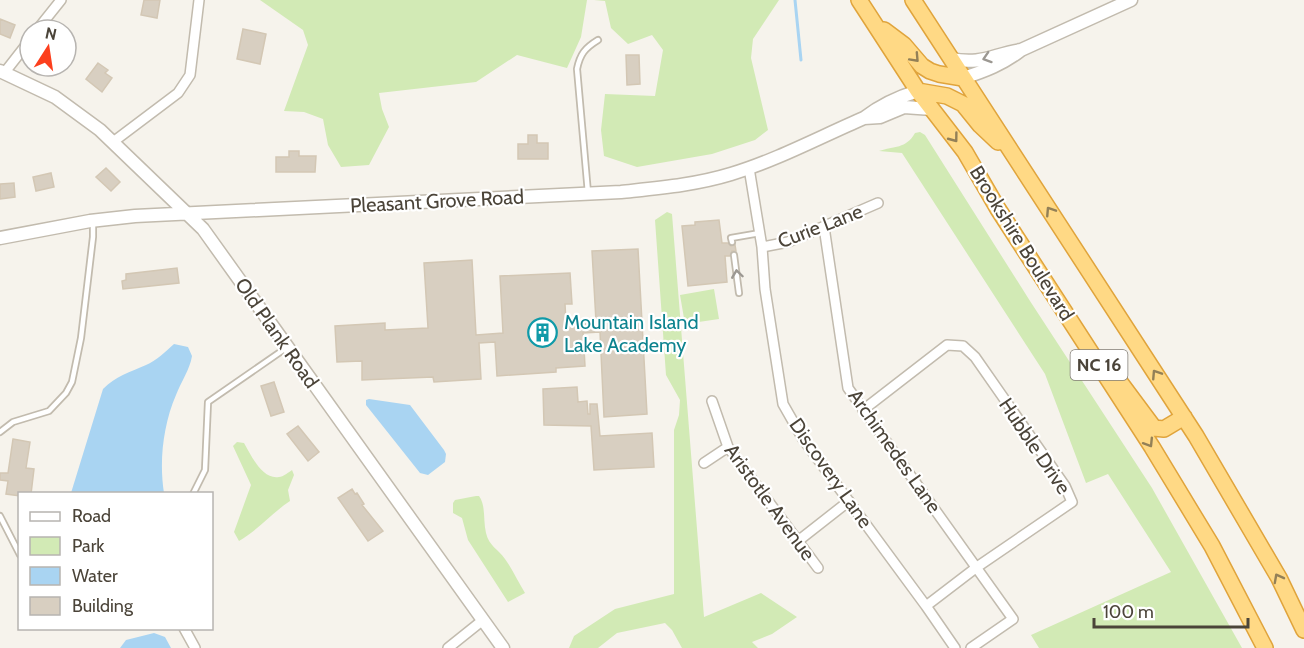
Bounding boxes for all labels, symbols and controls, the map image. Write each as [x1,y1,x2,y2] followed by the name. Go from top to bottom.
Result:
[18,18,78,78] north arrow
[44,23,59,44] text: N
[908,51,919,62] one-way arrow
[982,51,993,64] one-way arrow
[946,131,957,142] one-way arrow
[965,161,1079,325] street label: Brookshire Boulevard
[350,184,524,218] street label: Pleasant Grove Road
[774,199,866,253] street label: Curie Lane
[1046,207,1057,218] one-way arrow
[731,269,743,279] one-way arrow
[230,273,324,393] street label: Old Plank Road
[564,310,699,357] place label: Mountain Island Lake Academy
[527,317,559,349] building icon: Mountain Island Lake Academy
[1070,350,1128,380] road number: NC 16
[1153,370,1164,381] one-way arrow
[843,385,947,517] street label: Archimedes Lane
[994,393,1076,499] street label: Hubble Drive
[784,413,878,533] street label: Discovery Lane
[1142,437,1153,448] one-way arrow
[720,439,820,565] street label: Aristotle Avenue
[18,492,213,630] legend
[72,505,111,527] text: Road
[72,535,105,557] text: Park
[72,565,118,587] text: Water
[1274,573,1285,584] one-way arrow
[1094,591,1248,629] scale bar
[72,595,134,617] text: Building
[1103,601,1154,623] text: 100 m

